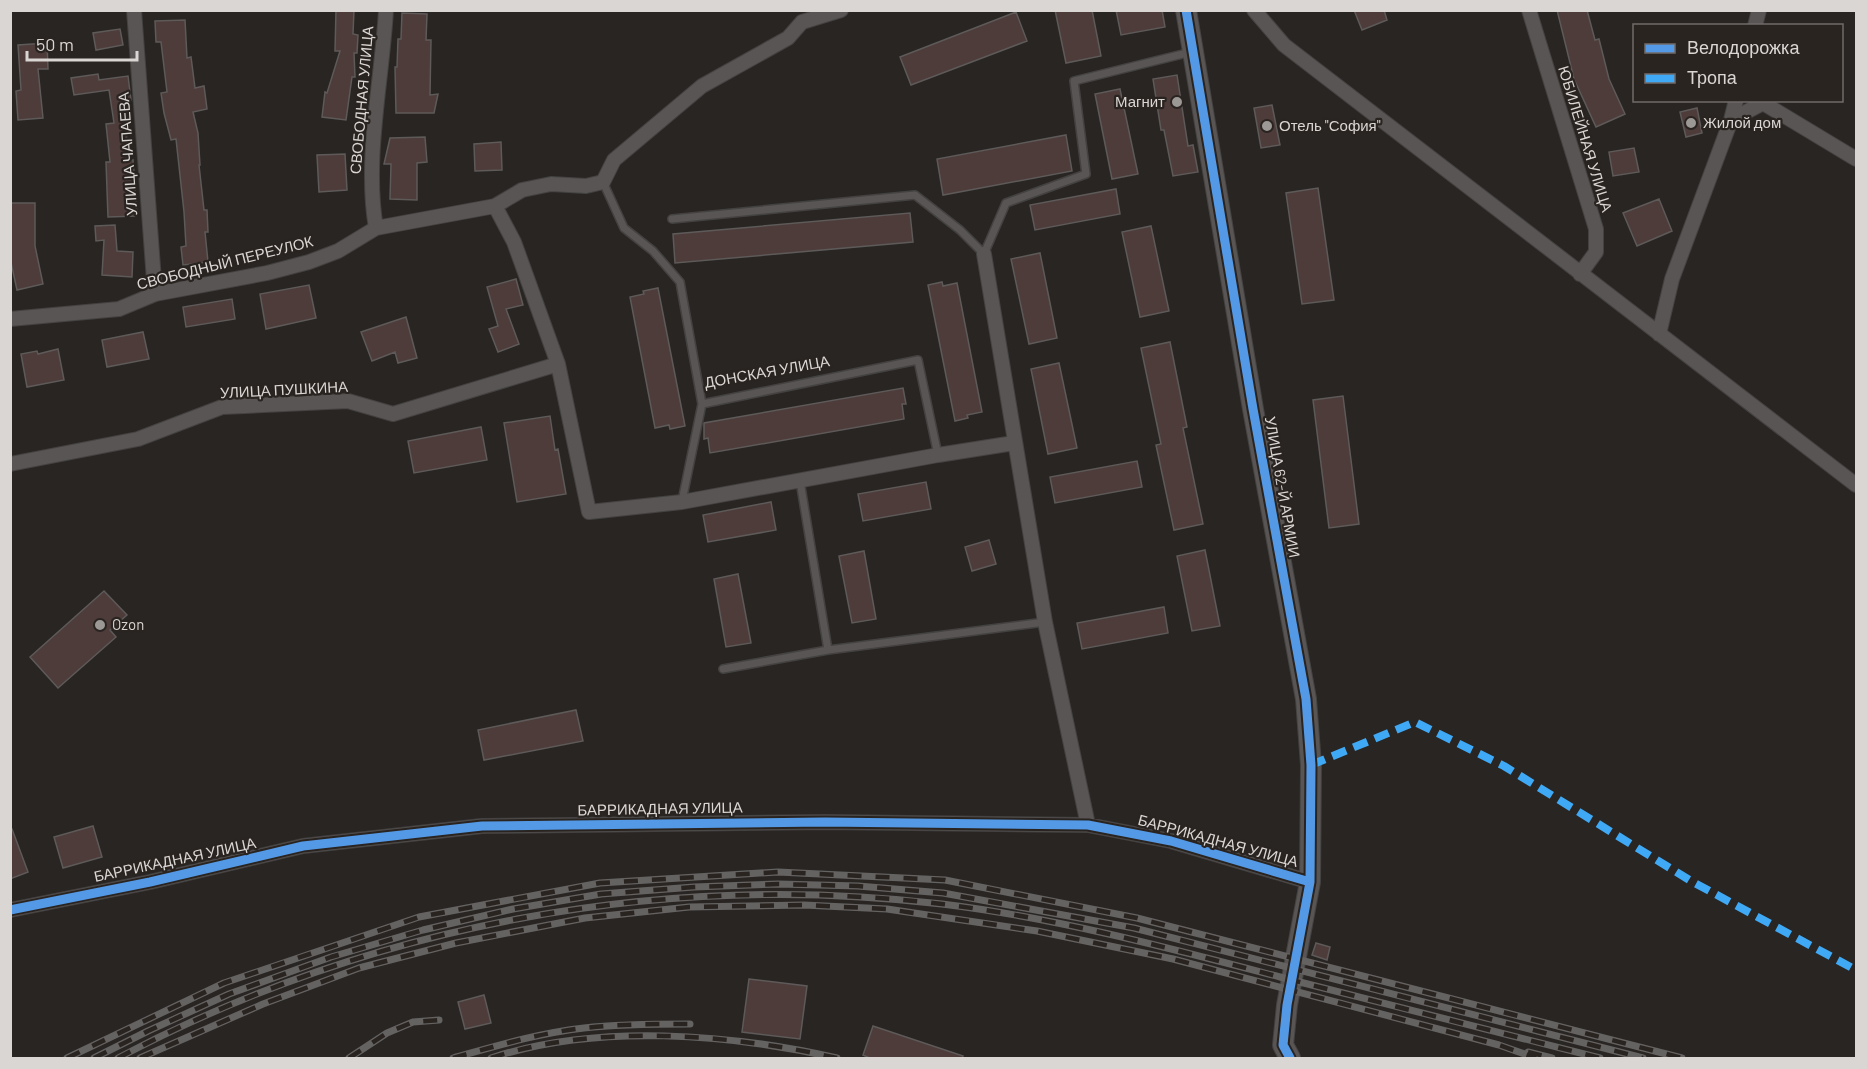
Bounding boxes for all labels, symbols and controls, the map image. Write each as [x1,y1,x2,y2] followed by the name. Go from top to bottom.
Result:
[27,24,136,62] scale bar
[1633,24,1843,102] legend
[346,25,376,175] street label: СВОБОДНАЯ УЛИЦА
[36,33,74,55] text: 50 m
[1687,36,1800,58] text: Велодорожка
[1555,63,1617,214] street label: ЮБИЛЕЙНАЯ УЛИЦА
[1687,66,1738,88] text: Тропа
[114,92,140,216] street label: УЛИЦА ЧАПАЕВА
[1115,92,1165,110] place label: Магнит
[1170,95,1184,109] marker: Магнит
[1703,113,1781,131] place label: Жилой дом
[1279,116,1381,134] place label: Отель "София"
[1684,116,1698,130] marker: Жилой дом
[1260,119,1274,133] marker: Отель "София"
[135,231,315,293] street label: СВОБОДНЫЙ ПЕРЕУЛОК
[703,351,831,391] street label: ДОНСКАЯ УЛИЦА
[219,377,348,401] street label: УЛИЦА ПУШКИНА
[1262,415,1304,559] street label: УЛИЦА 62-Й АРМИИ
[112,615,144,633] place label: Ozon
[93,618,107,632] marker: Ozon
[577,798,743,818] street label: БАРРИКАДНАЯ УЛИЦА
[1136,810,1300,870] street label: БАРРИКАДНАЯ УЛИЦА
[92,833,257,885] street label: БАРРИКАДНАЯ УЛИЦА

